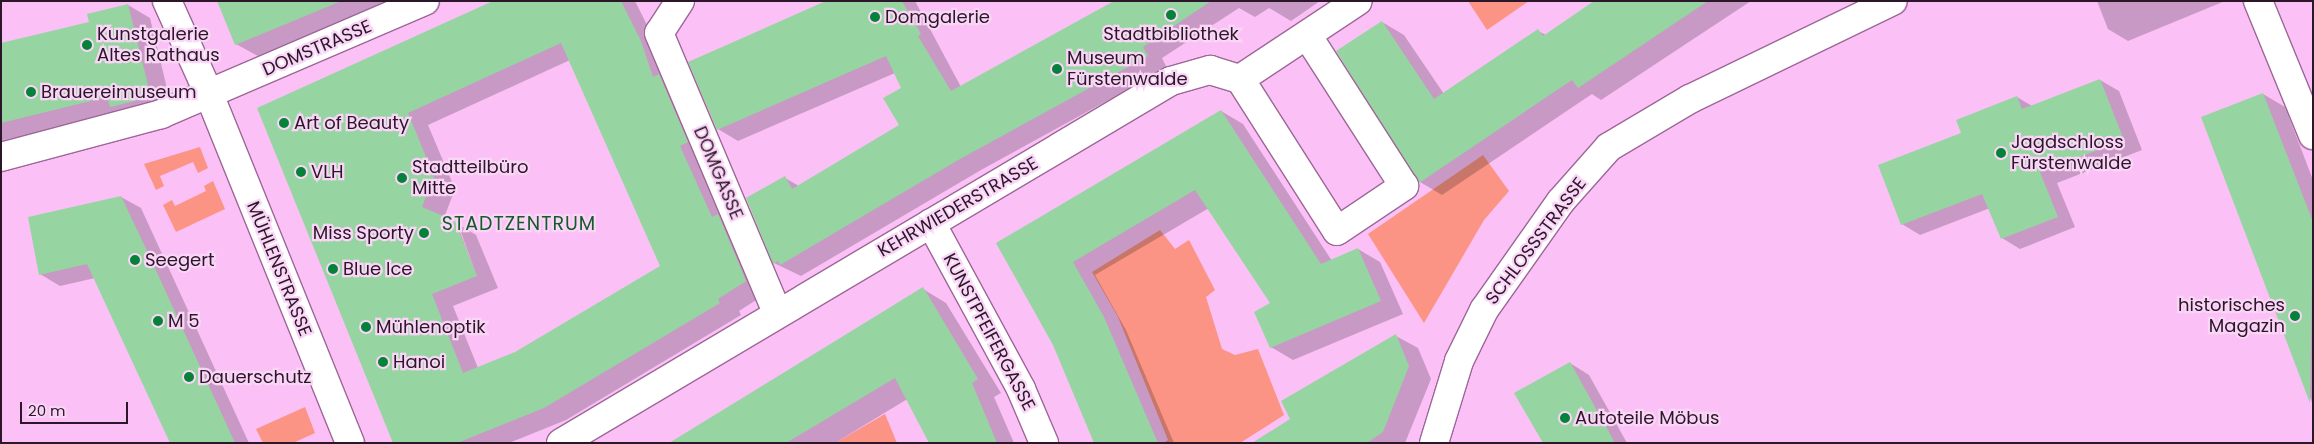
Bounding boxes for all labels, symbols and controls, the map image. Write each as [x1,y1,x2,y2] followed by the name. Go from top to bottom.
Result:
[885,6,990,28] place label: Domgalerie
[1165,9,1177,21] marker: Stadtbibliothek
[869,11,881,23] marker: Domgalerie
[259,15,375,81] street label: DOMSTRASSE
[1103,23,1239,45] place label: Stadtbibliothek
[97,24,220,66] place label: Kunstgalerie Altes Rathaus
[81,39,93,51] marker: Kunstgalerie Altes Rathaus
[1067,48,1188,90] place label: Museum Fürstenwalde
[1051,63,1063,75] marker: Museum Fürstenwalde
[41,81,197,103] place label: Brauereimuseum
[25,86,37,98] marker: Brauereimuseum
[294,112,409,134] place label: Art of Beauty
[278,117,290,129] marker: Art of Beauty
[689,123,747,223] street label: DOMGASSE
[2011,132,2132,174] place label: Jagdschloss Fürstenwalde
[1995,147,2007,159] marker: Jagdschloss Fürstenwalde
[874,152,1042,262] street label: KEHRWIEDERSTRASSE
[412,157,528,200] place label: Stadtteilbüro Mitte
[311,161,343,183] place label: VLH
[295,166,307,178] marker: VLH
[396,172,408,184] marker: Stadtteilbüro Mitte
[1481,173,1591,309] street label: SCHLOSSSTRASSE
[242,198,316,340] street label: MÜHLENSTRASSE
[440,213,598,235] district label: STADTZENTRUM
[313,222,414,244] place label: Miss Sporty
[418,227,430,239] marker: Miss Sporty
[145,249,214,271] place label: Seegert
[938,250,1040,414] street label: KUNSTPFEIFERGASSE
[129,254,141,266] marker: Seegert
[343,258,412,280] place label: Blue Ice
[327,263,339,275] marker: Blue Ice
[2178,295,2285,338] place label: historisches Magazin
[168,310,200,332] place label: M 5
[2289,310,2301,322] marker: historisches Magazin
[152,315,164,327] marker: M 5
[376,316,486,338] place label: Mühlenoptik
[360,321,372,333] marker: Mühlenoptik
[393,351,445,373] place label: Hanoi
[377,356,389,368] marker: Hanoi
[199,366,311,388] place label: Dauerschutz
[183,371,195,383] marker: Dauerschutz
[22,392,130,424] scale bar
[28,400,66,421] text: 20 m
[1575,407,1719,429] place label: Autoteile Möbus
[1559,412,1571,424] marker: Autoteile Möbus

